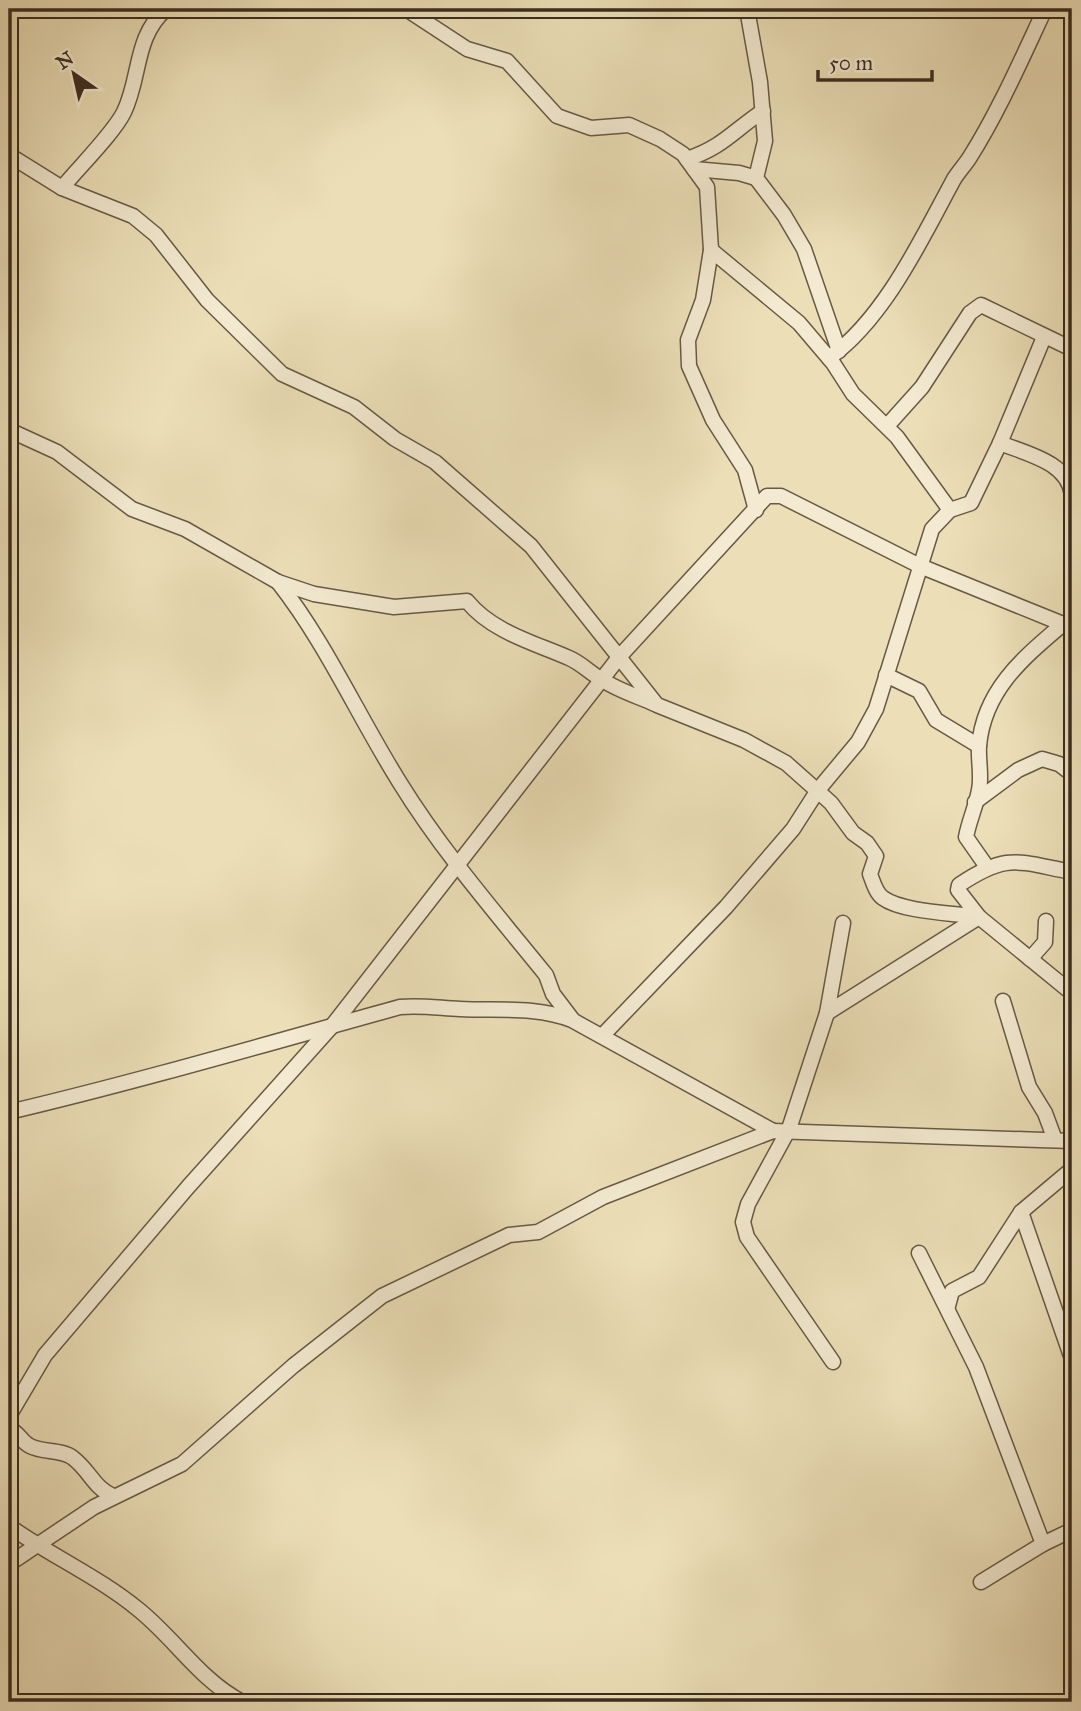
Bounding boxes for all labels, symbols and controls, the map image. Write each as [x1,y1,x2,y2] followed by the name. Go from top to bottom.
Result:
[38,38,108,108] north arrow
[818,38,932,82] scale bar
[52,46,78,74] text: N
[829,50,874,76] text: 50 m

